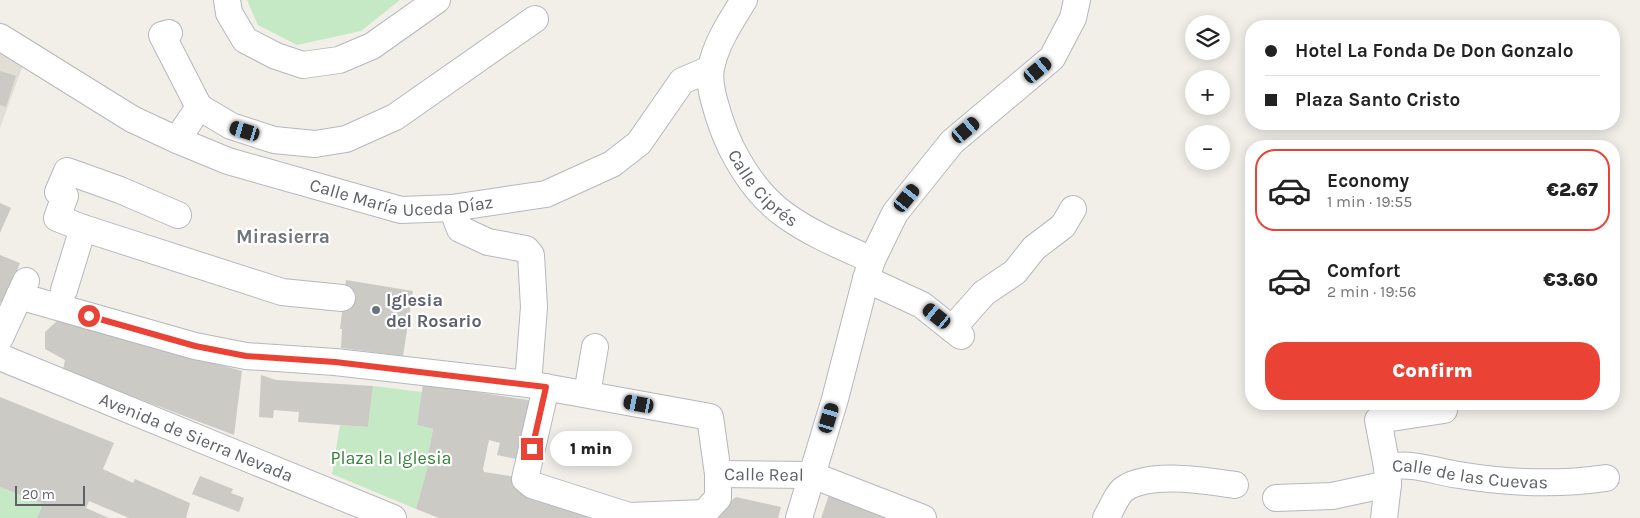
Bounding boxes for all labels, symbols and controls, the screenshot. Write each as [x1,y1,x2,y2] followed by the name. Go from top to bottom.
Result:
[1185,15,1230,170] map controls
[1185,15,1230,60] button: layers
[1295,40,1573,62] text: Hotel La Fonda De Don Gonzalo
[1021,55,1054,85] car
[1185,70,1230,115] button: +
[1295,89,1460,111] text: Plaza Santo Cristo
[949,115,982,145] car
[228,119,261,143] car
[1185,125,1230,170] button: −
[723,146,802,232] street label: Calle Ciprés
[1267,168,1312,213] icon: car
[1327,170,1409,192] text: Economy
[307,174,495,221] street label: Calle María Uceda Díaz
[1547,179,1598,201] text: €2.67
[891,182,922,214] car
[1327,192,1412,211] text: 1 min · 19:55
[236,226,330,248] district label: Mirasierra
[1267,258,1312,303] icon: car
[1327,260,1401,282] text: Comfort
[1543,269,1598,291] text: €3.60
[1327,282,1416,301] text: 2 min · 19:56
[386,289,482,332] place label: Iglesia del Rosario
[920,301,953,331] car
[370,304,382,316] marker: Iglesia del Rosario
[78,305,100,327] route start
[1265,342,1600,400] button: Confirm
[96,388,296,487] street label: Avenida de Sierra Nevada
[622,394,655,414] car
[817,401,840,435] car
[550,432,632,466] callout: 1 min
[521,438,543,460] route end
[570,439,612,458] text: 1 min
[330,447,452,469] park label: Plaza la Iglesia
[1391,454,1548,493] street label: Calle de las Cuevas
[724,463,804,486] street label: Calle Real
[15,483,85,506] scale bar
[22,486,55,503] text: 20 m

